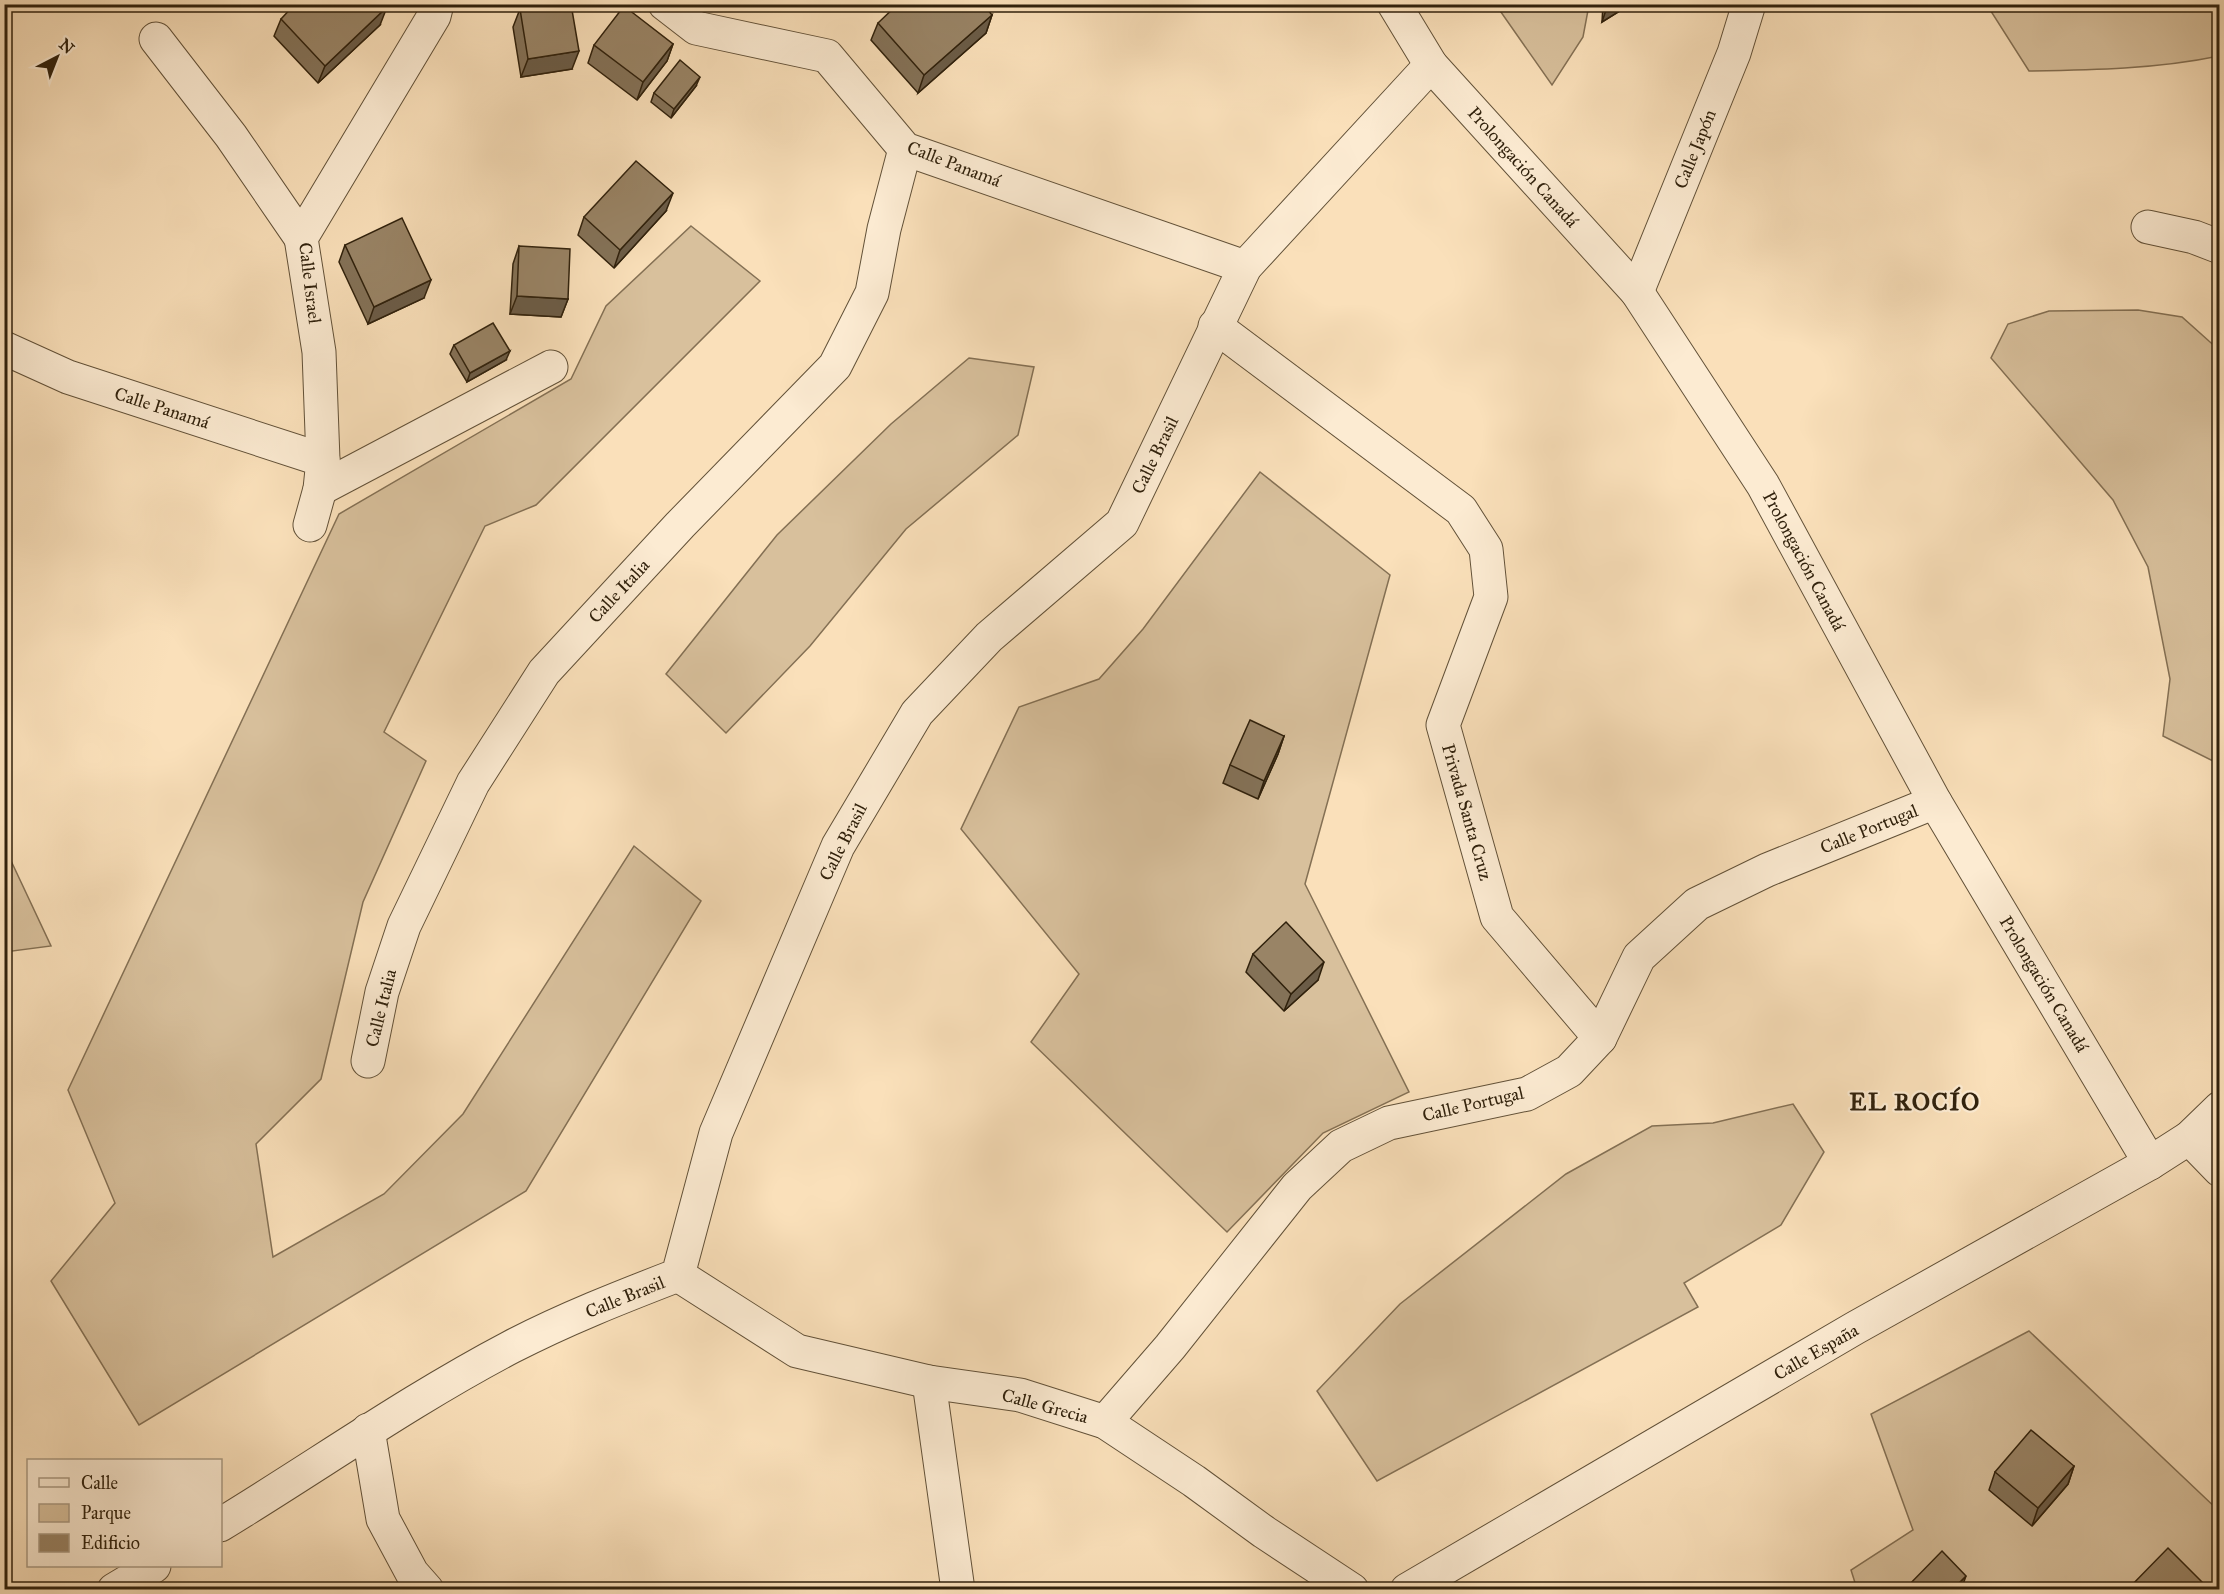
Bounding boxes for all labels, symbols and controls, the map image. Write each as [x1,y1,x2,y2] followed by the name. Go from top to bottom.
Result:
[27,27,87,87] north arrow
[55,35,78,58] text: N
[1462,102,1583,233] street label: Prolongación Canadá
[1669,106,1722,192] street label: Calle Japón
[904,136,1004,192] street label: Calle Panamá
[294,241,326,325] street label: Calle Israel
[112,382,213,434] street label: Calle Panamá
[1127,413,1183,497] street label: Calle Brasil
[1757,487,1850,635] street label: Prolongación Canadá
[584,554,654,628] street label: Calle Italia
[1437,741,1497,883] street label: Privada Santa Cruz
[1817,799,1922,860] street label: Calle Portugal
[814,800,872,884] street label: Calle Brasil
[1994,912,2094,1057] street label: Prolongación Canadá
[361,966,401,1049] street label: Calle Italia
[1420,1082,1526,1127] street label: Calle Portugal
[1849,1086,1981,1117] district label: EL ROCÍO
[582,1271,668,1323] street label: Calle Brasil
[1770,1319,1863,1385] street label: Calle España
[999,1384,1091,1428] street label: Calle Grecia
[27,1459,222,1567] legend
[81,1472,118,1494] text: Calle
[81,1502,131,1525] text: Parque
[81,1532,140,1554] text: Edificio

